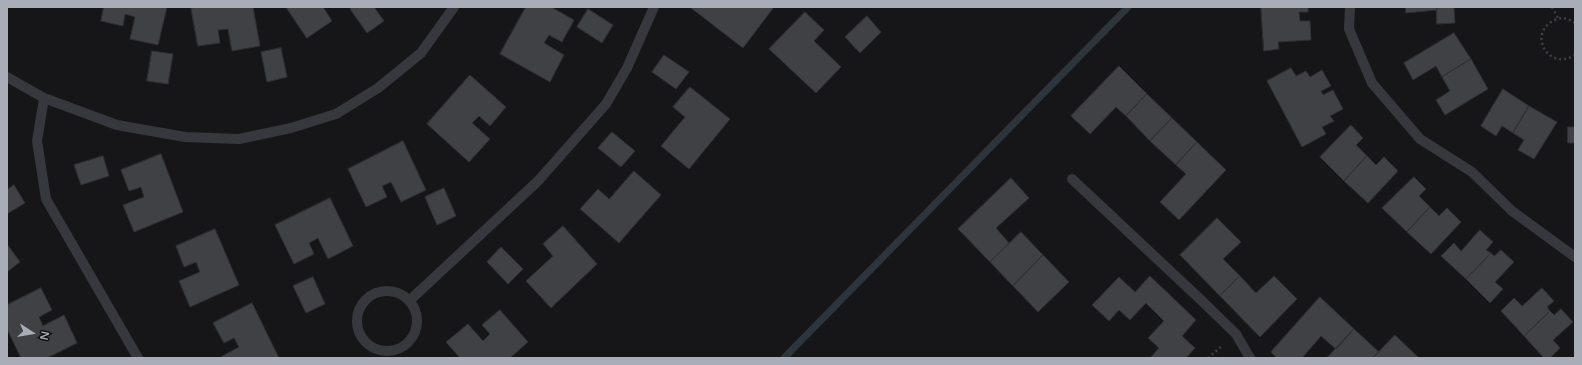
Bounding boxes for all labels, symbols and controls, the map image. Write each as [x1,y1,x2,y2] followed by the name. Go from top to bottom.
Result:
[12,313,52,353] north arrow
[37,330,52,341] text: N

